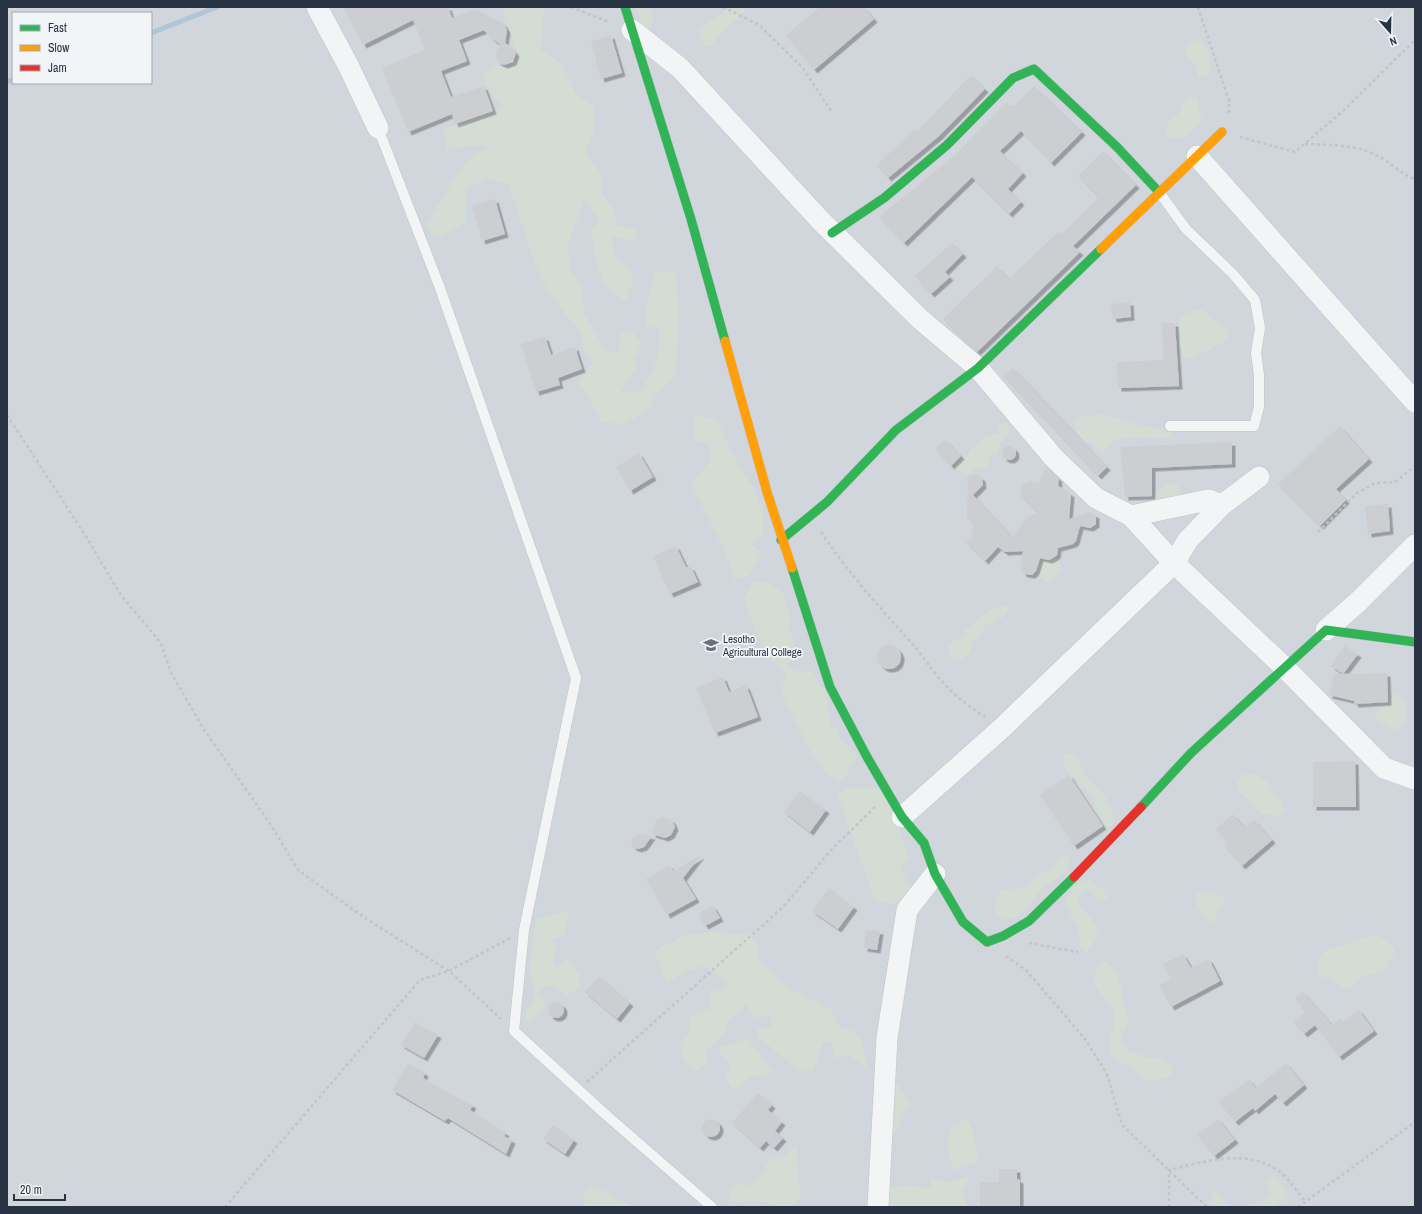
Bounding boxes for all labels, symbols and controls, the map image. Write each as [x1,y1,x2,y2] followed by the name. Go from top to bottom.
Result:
[12,12,152,84] legend
[1370,12,1410,52] north arrow
[48,20,67,36] text: Fast
[1388,34,1399,49] text: N
[48,40,70,56] text: Slow
[48,60,67,76] text: Jam
[722,632,802,659] place label: Lesotho Agricultural College
[702,636,720,654] school or university icon: Lesotho Agricultural College
[14,1176,65,1202] scale bar
[20,1182,42,1198] text: 20 m

